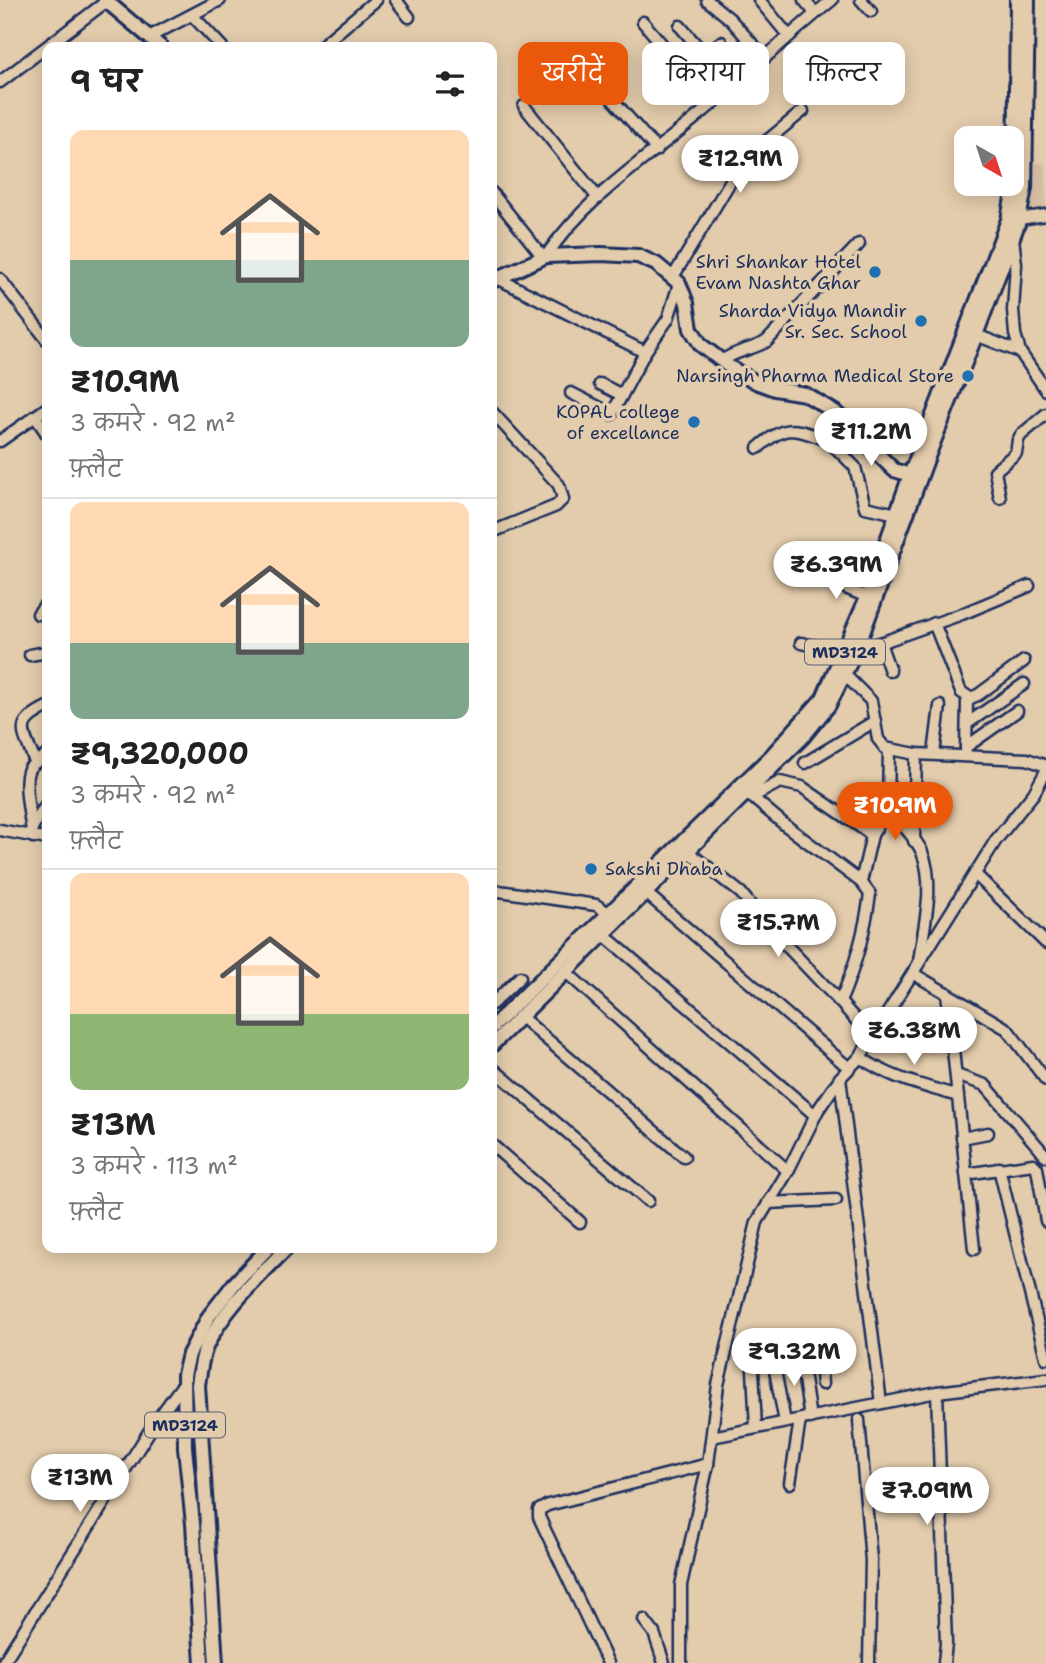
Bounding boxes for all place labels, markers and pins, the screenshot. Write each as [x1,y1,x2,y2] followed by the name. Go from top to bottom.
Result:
[683,136,797,195] pin: ₹12.9M
[696,250,862,295] place label: Shri Shankar Hotel Evam Nashta Ghar
[867,264,883,280] marker: Shri Shankar Hotel Evam Nashta Ghar
[719,299,908,344] place label: Sharda Vidya Mandir Sr. Sec. School
[913,313,929,329] marker: Sharda Vidya Mandir Sr. Sec. School
[676,364,954,388] place label: Narsingh Pharma Medical Store
[960,368,976,384] marker: Narsingh Pharma Medical Store
[556,400,680,445] place label: KOPAL college of excellance
[814,408,928,468] pin: ₹11.2M
[686,414,702,430] marker: KOPAL college of excellance
[779,542,893,601] pin: ₹6.39M
[838,782,952,842] pin: ₹10.9M
[605,857,723,881] place label: Sakshi Dhaba
[583,861,599,877] marker: Sakshi Dhaba
[721,900,835,959] pin: ₹15.7M
[857,1007,971,1067] pin: ₹6.38M
[737,1328,851,1388] pin: ₹9.32M
[39,1454,121,1514] pin: ₹13M
[870,1468,984,1527] pin: ₹7.09M

